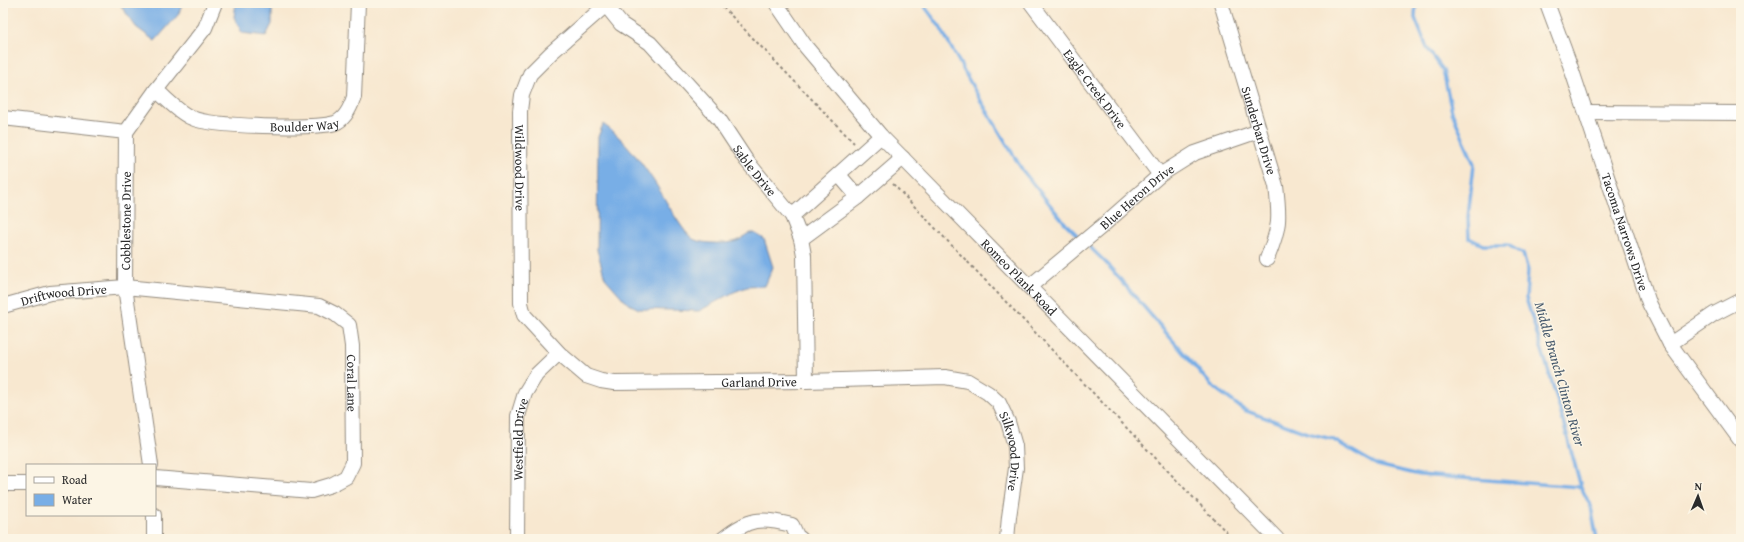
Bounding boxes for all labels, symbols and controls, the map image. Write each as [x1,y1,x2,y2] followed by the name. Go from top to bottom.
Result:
[1059,45,1131,133] street label: Eagle Creek Drive
[1237,84,1281,177] street label: Sunderban Drive
[270,113,343,136] street label: Boulder Way
[510,124,530,211] street label: Wildwood Drive
[728,141,781,200] street label: Sable Drive
[1096,159,1178,234] street label: Blue Heron Drive
[116,171,136,270] street label: Cobblestone Drive
[1597,171,1653,293] street label: Tacoma Narrows Drive
[977,234,1061,320] street label: Romeo Plank Road
[18,280,107,311] street label: Driftwood Drive
[1530,299,1590,449] water label: Middle Branch Clinton River
[342,354,362,412] street label: Coral Lane
[721,372,797,392] street label: Garland Drive
[508,396,533,481] street label: Westfield Drive
[994,408,1025,492] street label: Silkwood Drive
[26,464,156,516] legend
[62,471,88,488] text: Road
[1678,476,1718,516] north arrow
[1694,478,1703,494] text: N
[62,491,92,508] text: Water

